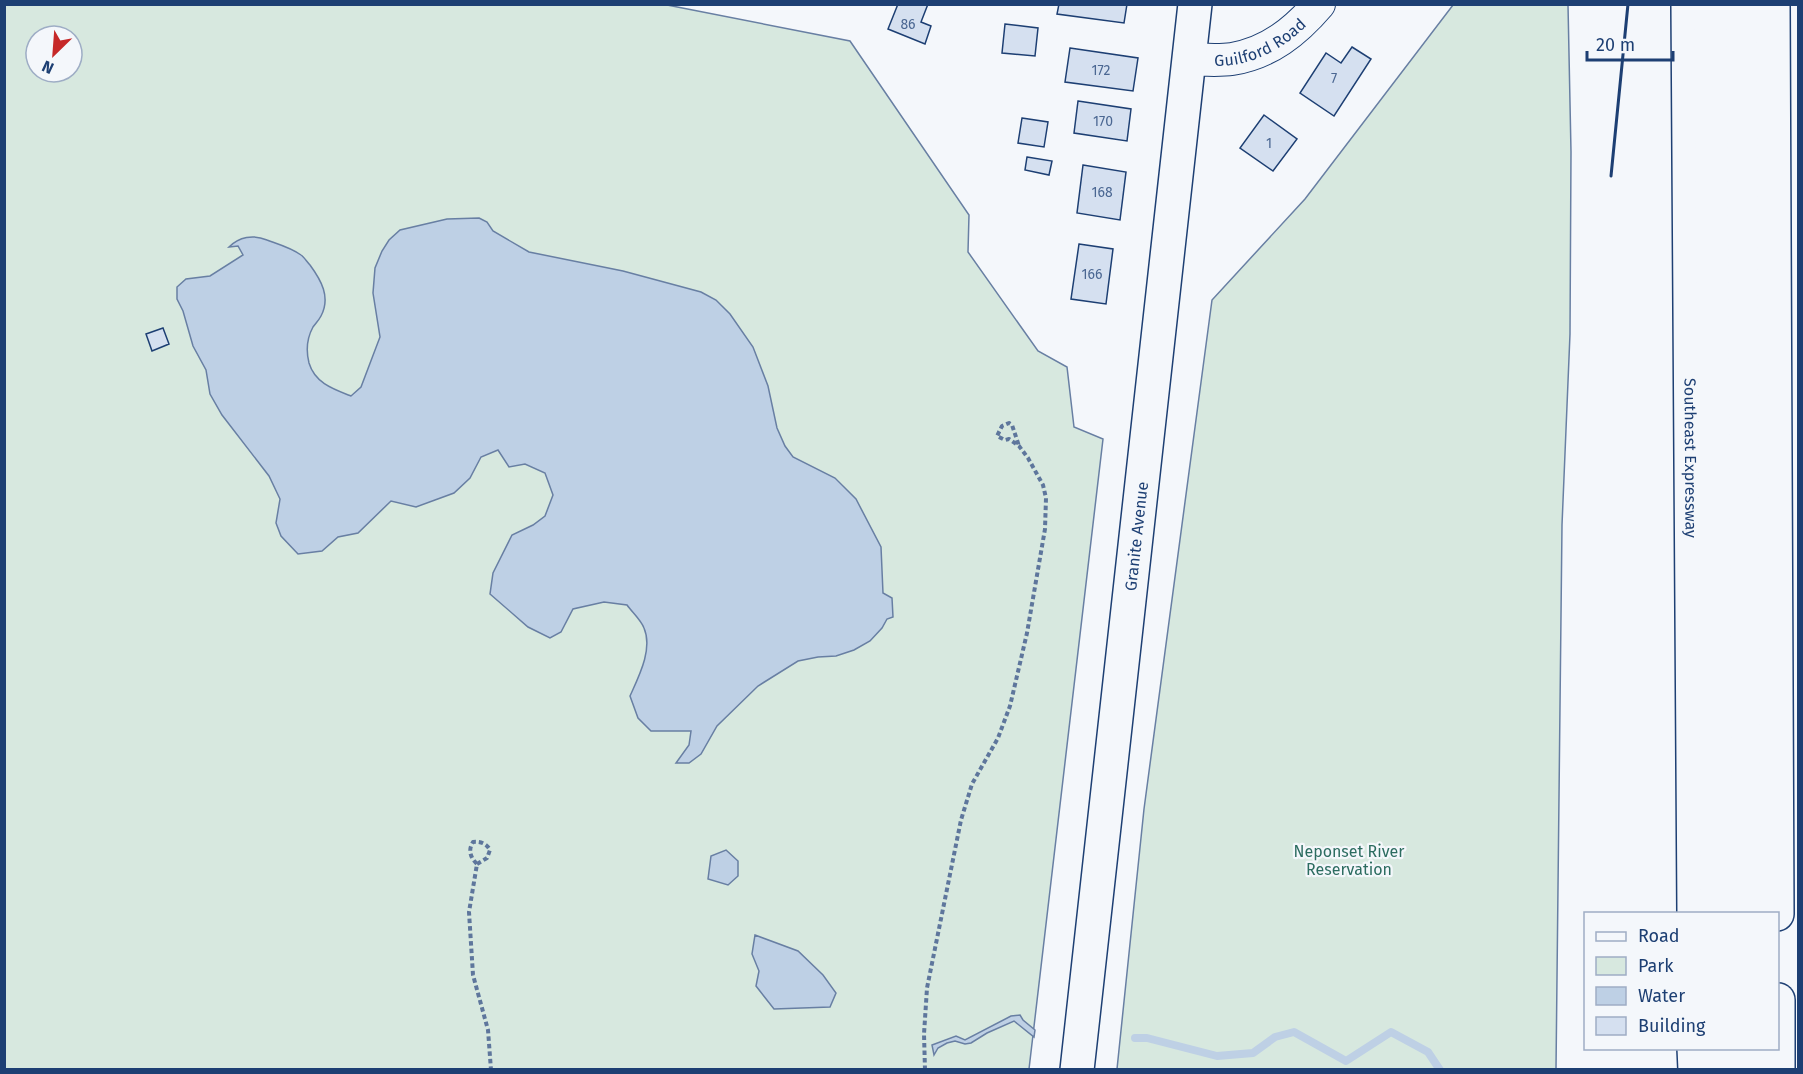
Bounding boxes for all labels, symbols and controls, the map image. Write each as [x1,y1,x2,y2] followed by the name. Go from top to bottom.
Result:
[1214,14,1310,69] street label: Guilford Road
[900,16,916,33] house number: 86
[24,24,84,84] north arrow
[1587,24,1672,62] scale bar
[1596,34,1635,56] text: 20 m
[39,56,57,78] text: N
[1092,62,1111,79] house number: 172
[1331,70,1337,87] house number: 7
[1093,113,1113,130] house number: 170
[1266,135,1272,152] house number: 1
[1091,184,1113,201] house number: 168
[1082,266,1103,283] house number: 166
[1681,378,1701,538] street label: Southeast Expressway
[1121,481,1152,592] street label: Granite Avenue
[1294,842,1405,879] park label: Neponset River Reservation
[1584,912,1779,1050] legend
[1638,925,1680,947] text: Road
[1638,955,1674,977] text: Park
[1638,985,1685,1007] text: Water
[1638,1015,1706,1037] text: Building

